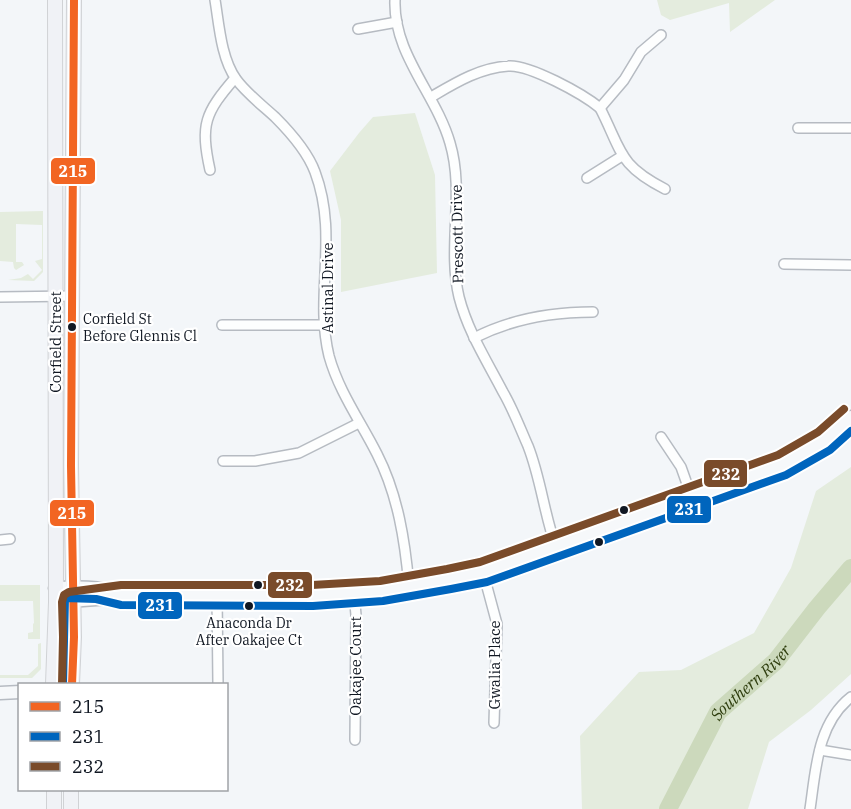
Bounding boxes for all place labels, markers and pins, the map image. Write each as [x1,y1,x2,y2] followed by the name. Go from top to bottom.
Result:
[83,310,197,345] place label: Corfield St Before Glennis Cl
[66,321,78,333] marker: Corfield St Before Glennis Cl
[618,504,630,516] unlabelled marker
[593,536,605,548] unlabelled marker
[252,579,264,591] unlabelled marker
[243,600,255,612] marker: Anaconda Dr After Oakajee Ct
[196,614,302,649] place label: Anaconda Dr After Oakajee Ct

